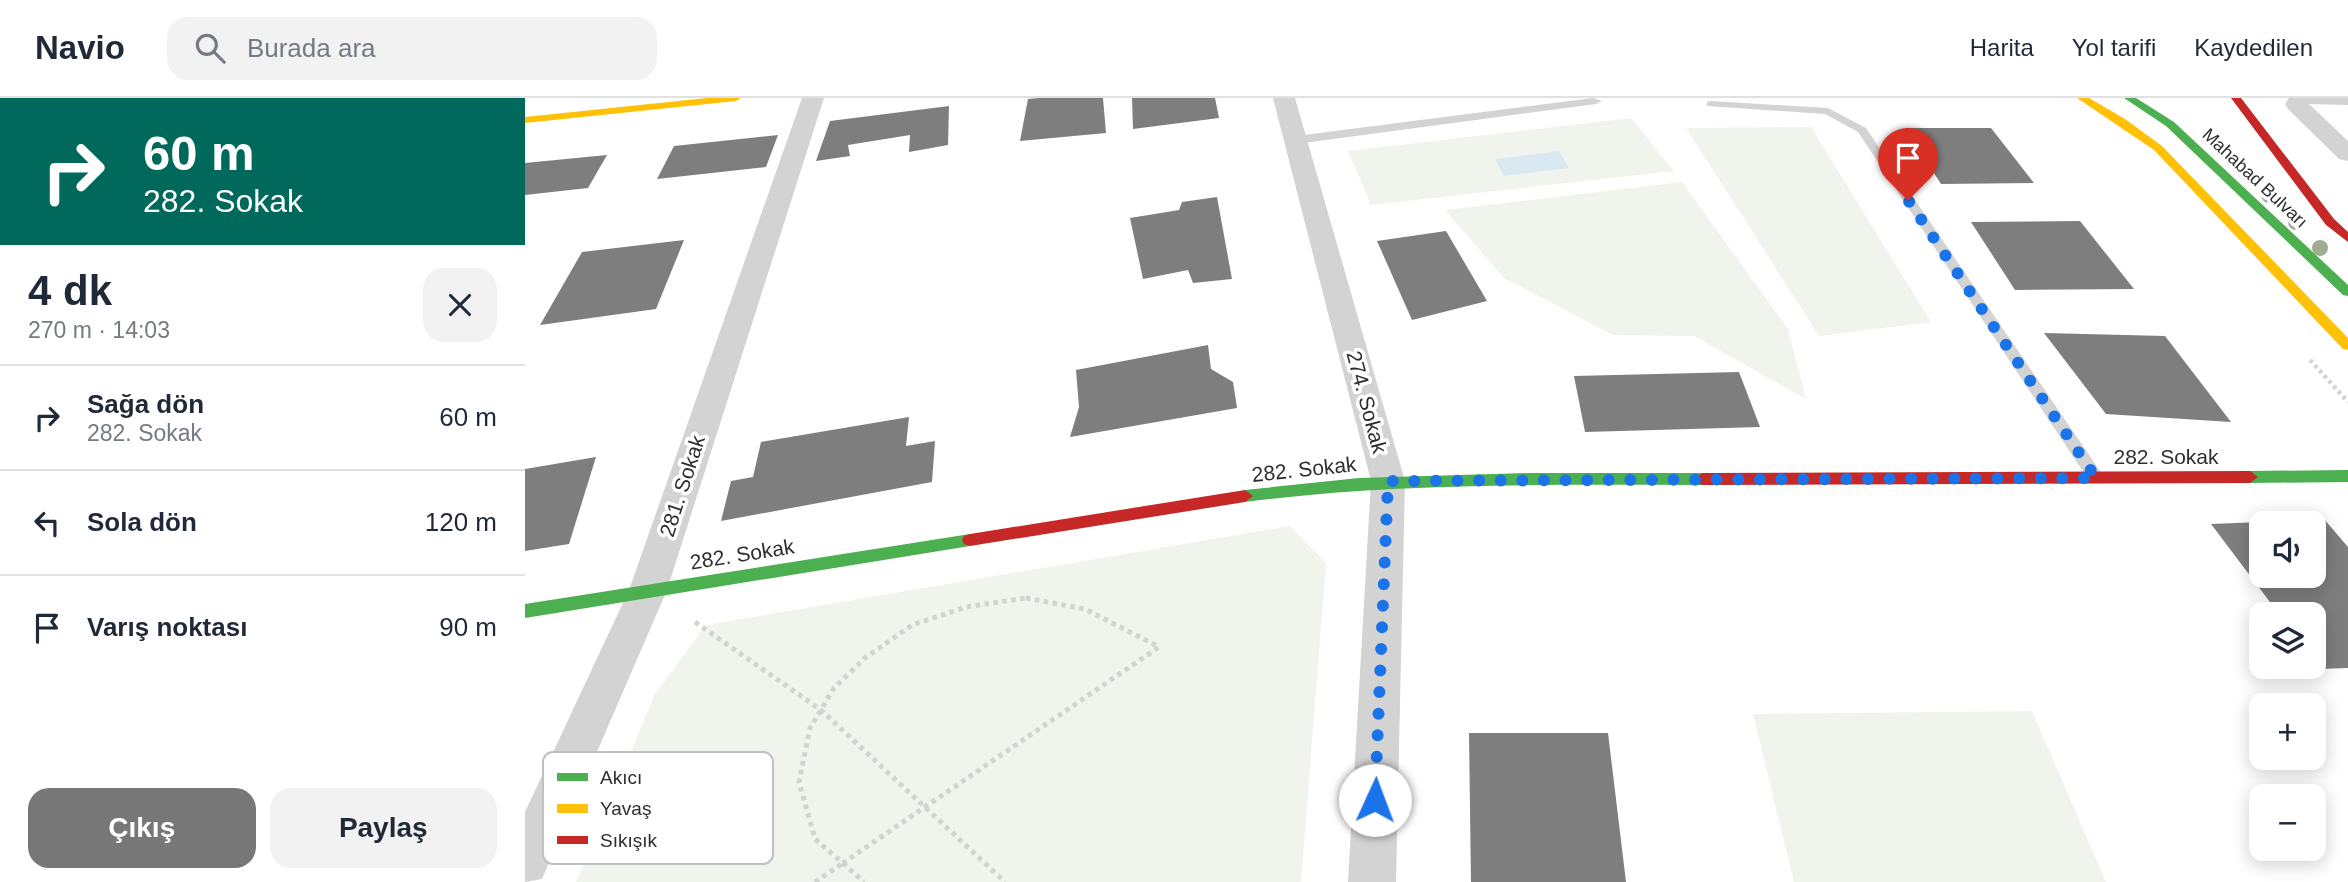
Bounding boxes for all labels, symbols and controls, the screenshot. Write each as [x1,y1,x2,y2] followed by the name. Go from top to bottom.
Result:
[167,17,657,80] search box
[35,29,125,66] text: Navio
[191,29,229,67] icon: search
[247,33,376,63] text: Burada ara
[1970,34,2034,61] text: Harita
[2072,34,2156,61] text: Yol tarifi
[2194,34,2313,61] text: Kaydedilen
[2198,124,2312,232] street label: Mahabad Bulvarı
[28,126,119,217] icon: right
[143,126,255,180] text: 60 m
[1878,128,1938,200] pin
[1889,139,1927,177] icon: arrive
[143,183,303,219] text: 282. Sokak
[28,267,112,314] text: 4 dk
[423,268,497,342] button: close
[28,317,170,343] text: 270 m · 14:03
[1342,348,1392,456] street label: 274. Sokak
[87,389,204,419] text: Sağa dön
[28,399,66,437] icon: right
[439,402,497,432] text: 60 m
[87,420,202,446] text: 282. Sokak
[655,432,709,540] street label: 281. Sokak
[2113,445,2219,468] street label: 282. Sokak
[1251,452,1358,486] street label: 282. Sokak
[28,504,66,542] icon: left
[87,507,197,537] text: Sola dön
[425,507,497,537] text: 120 m
[2249,511,2326,861] map controls
[2249,511,2326,588] button: sound
[688,534,796,574] street label: 282. Sokak
[2249,602,2326,679] button: layers
[28,609,66,647] icon: arrive
[87,612,247,642] text: Varış noktası
[439,612,497,642] text: 90 m
[2249,693,2326,770] button: +
[543,752,773,864] legend
[1338,763,1412,837] position arrow
[600,767,642,788] text: Akıcı
[2249,784,2326,861] button: −
[28,788,256,868] button: Çıkış
[270,788,497,868] button: Paylaş
[600,798,651,819] text: Yavaş
[600,830,658,851] text: Sıkışık

